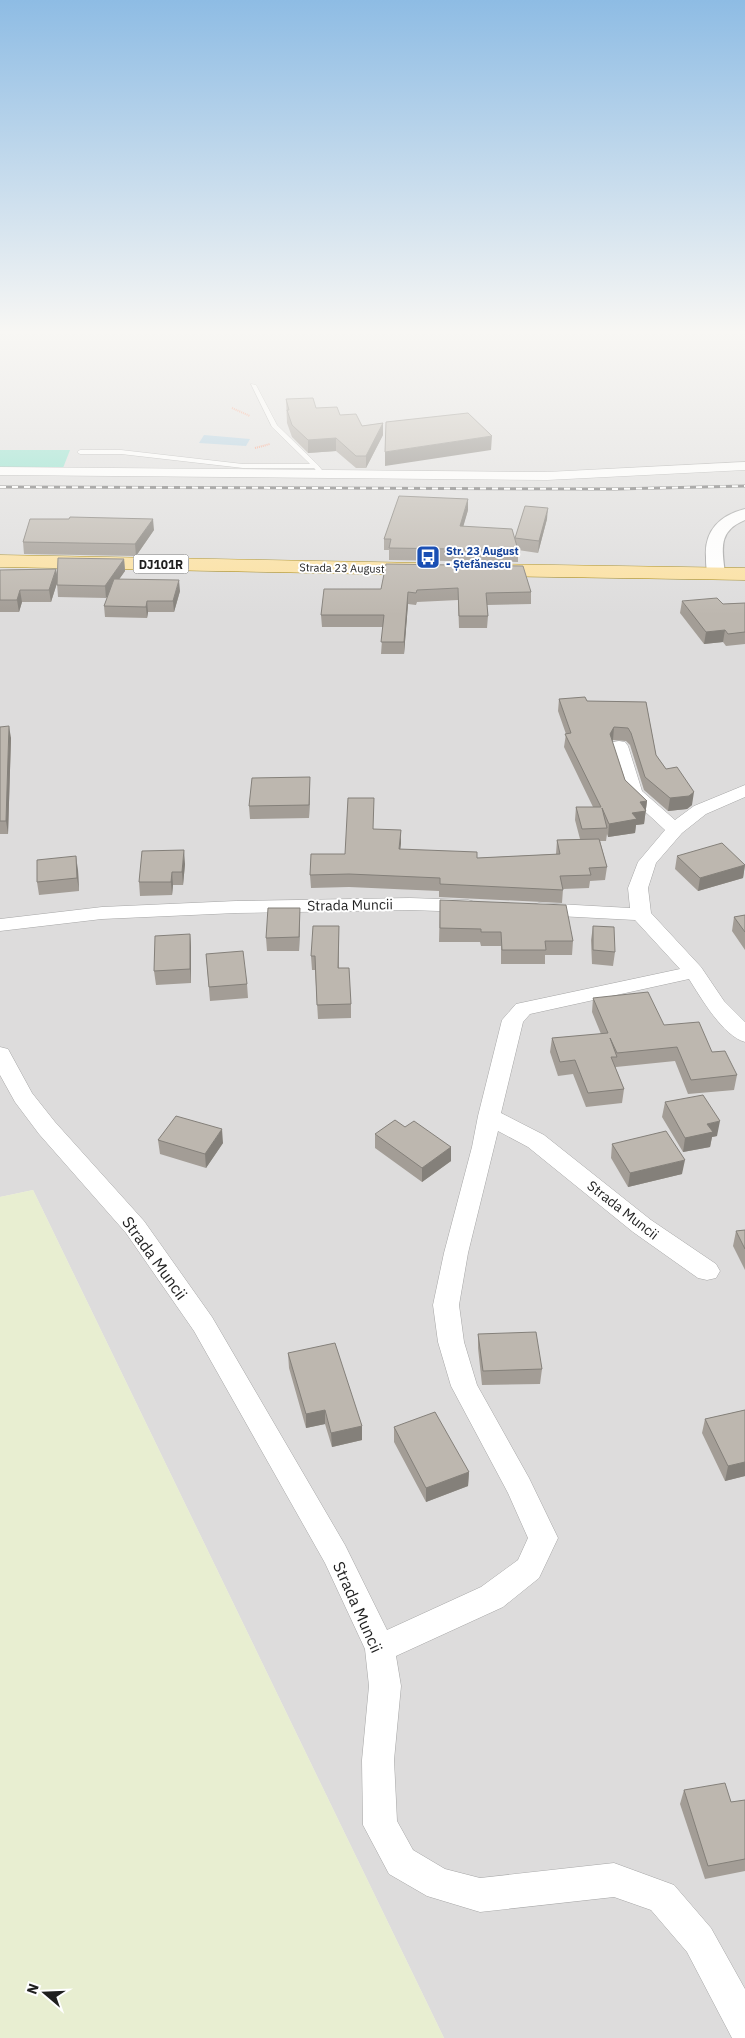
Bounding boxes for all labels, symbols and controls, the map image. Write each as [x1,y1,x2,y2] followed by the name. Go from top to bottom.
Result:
[415,544,441,570] bus stop icon: Str. 23 August - Ștefănescu
[446,544,519,571] place label: Str. 23 August - Ștefănescu
[134,554,188,574] road number: DJ101R
[299,560,385,576] street label: Strada 23 August
[307,895,393,915] street label: Strada Muncii
[584,1176,662,1244] street label: Strada Muncii
[118,1212,192,1304] street label: Strada Muncii
[329,1558,387,1656] street label: Strada Muncii
[20,1968,70,2018] north arrow
[23,1981,43,1996] text: N

